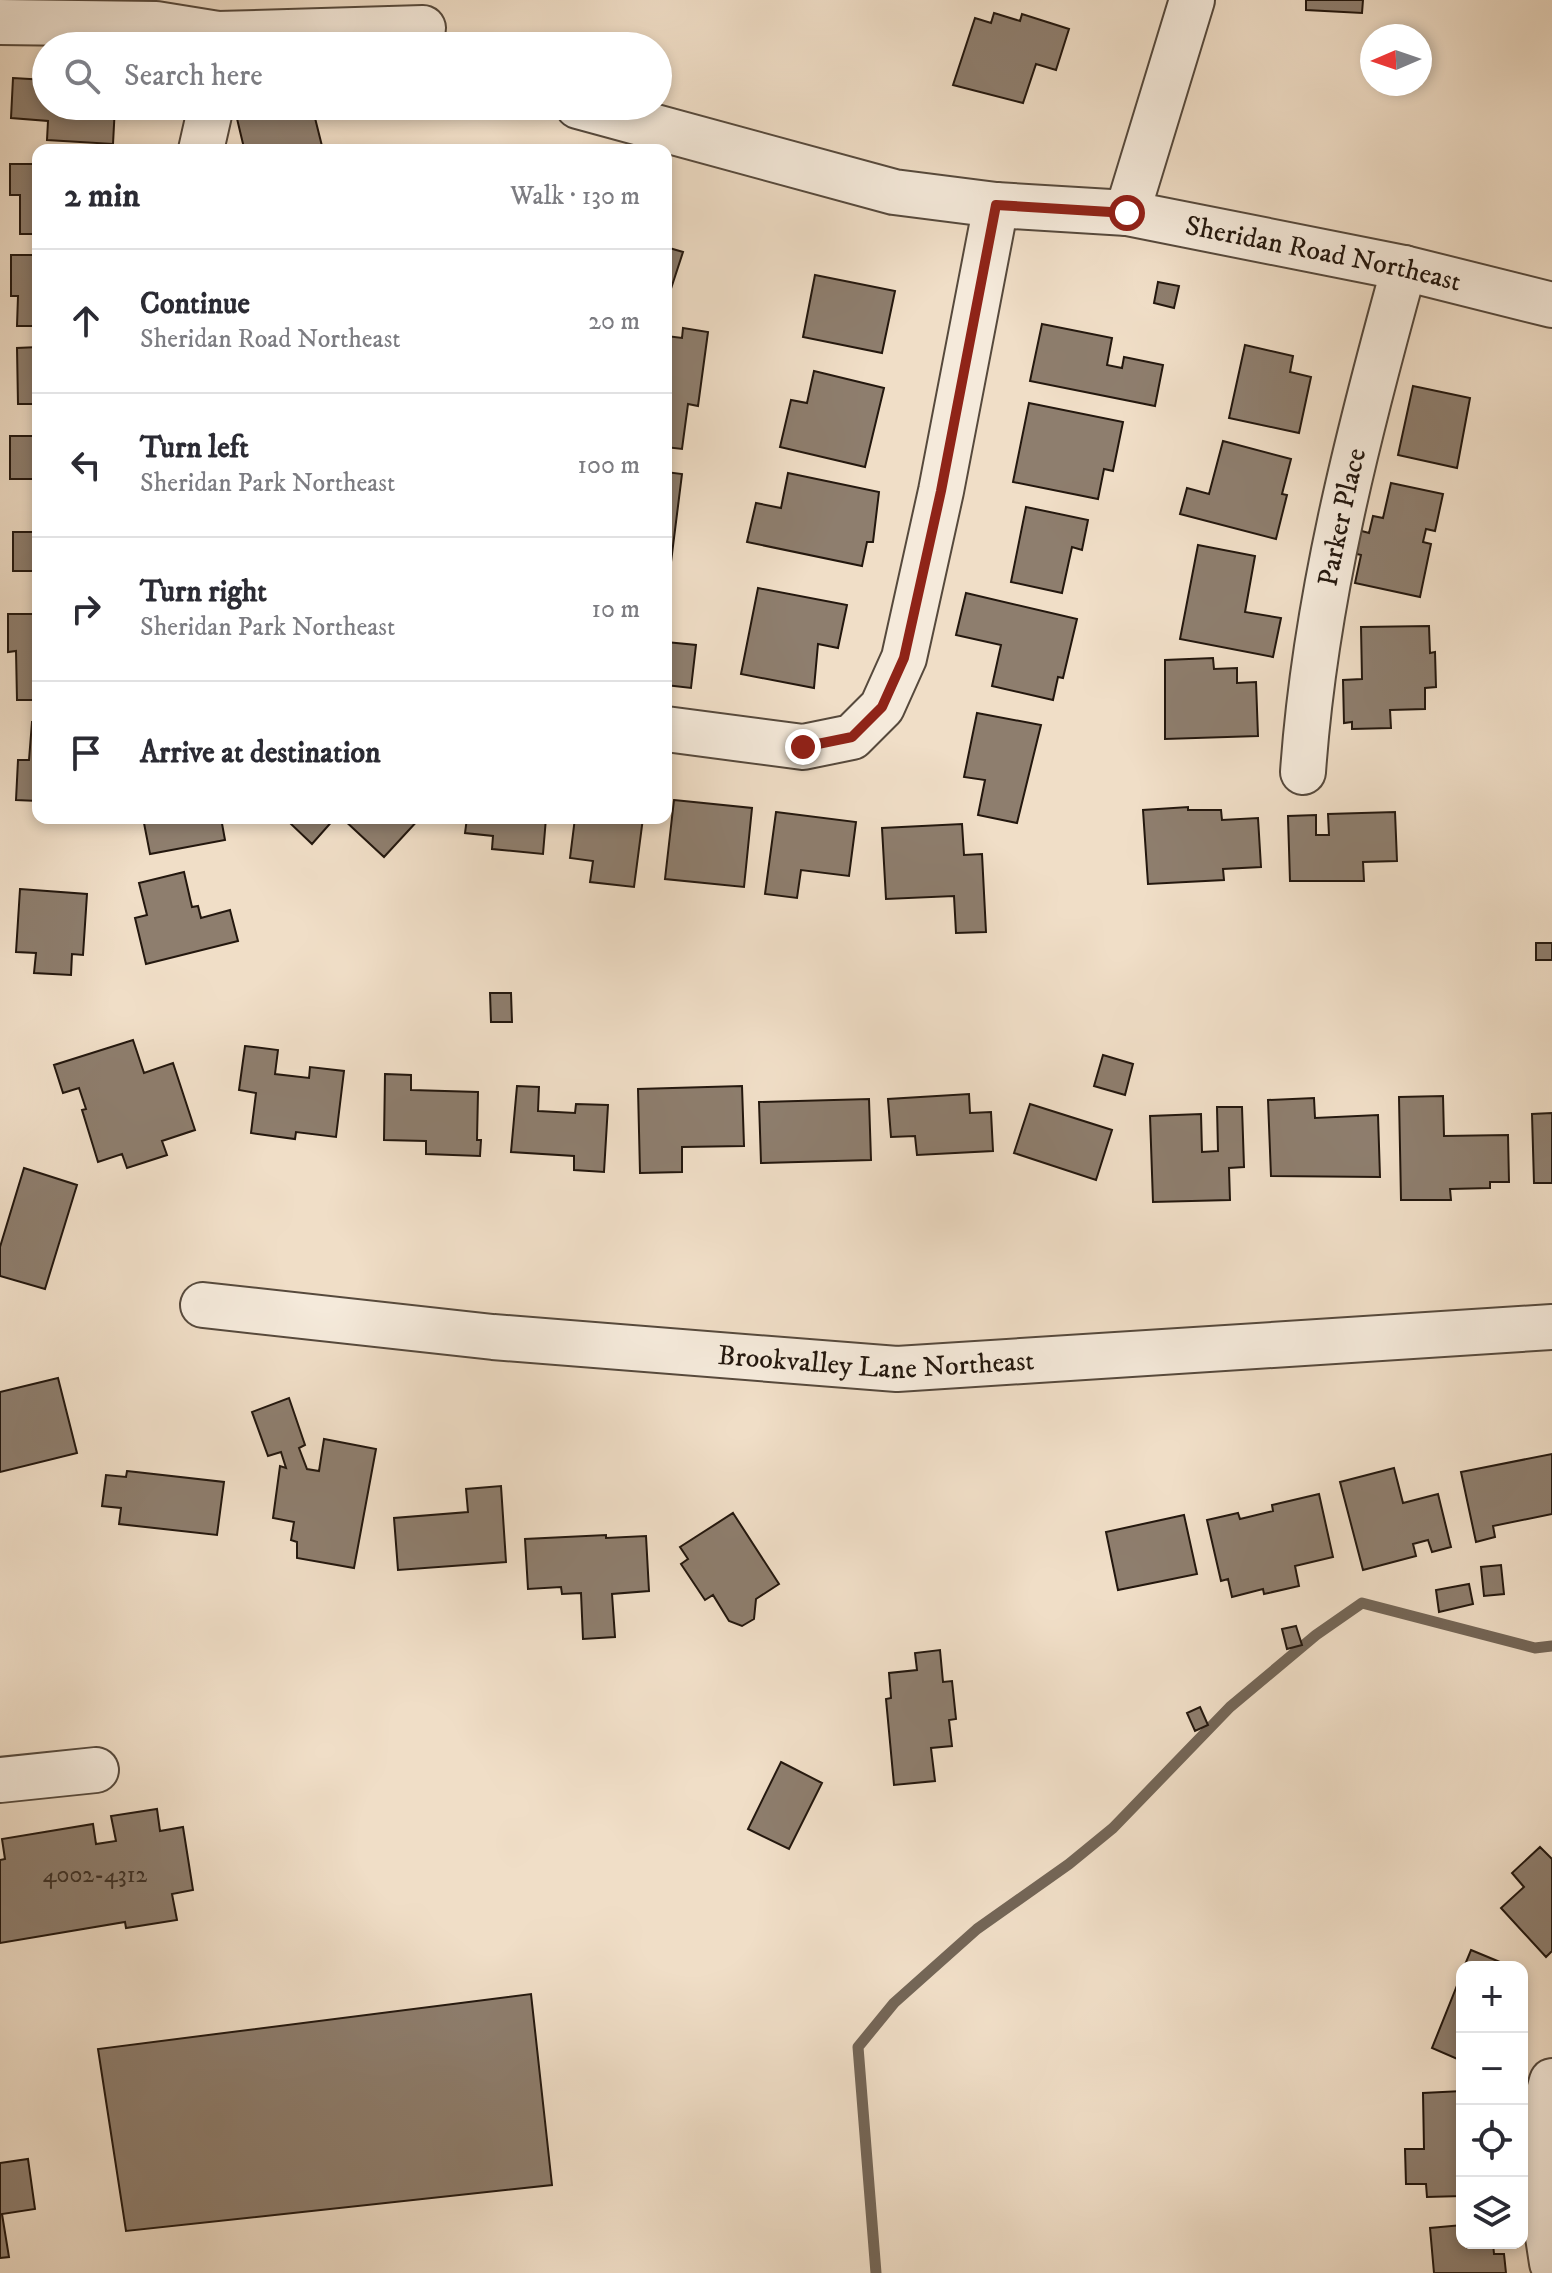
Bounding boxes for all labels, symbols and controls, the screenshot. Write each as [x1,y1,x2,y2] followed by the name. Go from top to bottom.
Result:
[1360,24,1432,96] north arrow
[32,32,672,120] search box
[60,54,104,98] icon: search
[124,58,263,95] text: Search here
[64,175,140,217] text: 2 min
[510,180,640,213] text: Walk · 130 m
[1109,195,1145,231] route start
[1182,208,1465,299] street label: Sheridan Road Northeast
[140,286,250,323] text: Continue
[64,299,108,343] icon: ahead
[588,305,640,338] text: 20 m
[140,323,401,356] text: Sheridan Road Northeast
[140,430,249,467] text: Turn left
[64,443,108,487] icon: left
[1310,445,1374,589] street label: Parker Place
[577,449,640,482] text: 100 m
[140,467,395,500] text: Sheridan Park Northeast
[140,574,267,611] text: Turn right
[64,587,108,631] icon: right
[591,593,640,626] text: 10 m
[140,611,395,644] text: Sheridan Park Northeast
[785,729,821,765] route end
[64,731,108,775] icon: arrive
[140,735,381,772] text: Arrive at destination
[717,1337,1035,1387] street label: Brookvalley Lane Northeast
[43,1860,147,1890] house number: 4002-4312
[1456,1961,1528,2249] map controls
[1456,1961,1528,2033] button: +
[1456,2033,1528,2105] button: −
[1456,2105,1528,2177] button: locate
[1456,2177,1528,2249] button: layers

